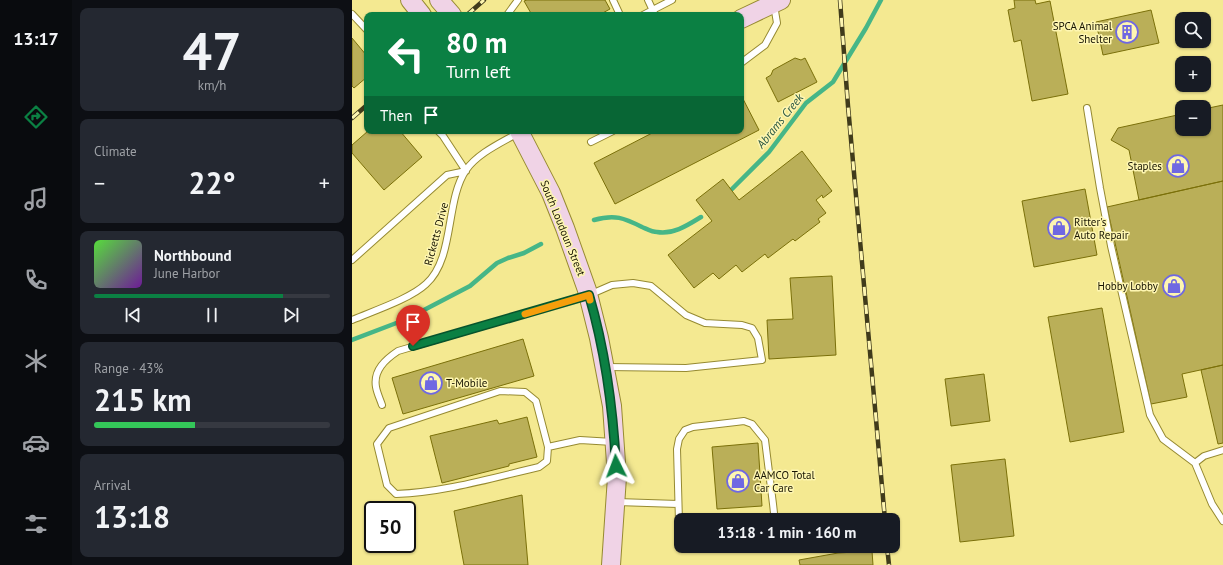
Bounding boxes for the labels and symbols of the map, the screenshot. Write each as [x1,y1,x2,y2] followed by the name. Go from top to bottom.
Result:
[1053,19,1113,46] place label: SPCA Animal Shelter
[1114,19,1140,45] building icon: SPCA Animal Shelter
[752,90,807,152] water label: Abrams Creek
[1165,153,1191,179] shop icon: Staples
[1128,159,1162,173] place label: Staples
[537,178,589,278] street label: South Loudoun Street
[421,200,451,267] street label: Ricketts Drive
[1046,215,1072,241] shop icon: Ritter's Auto Repair
[1074,215,1129,242] place label: Ritter's Auto Repair
[1161,273,1187,299] shop icon: Hobby Lobby
[1097,279,1159,293] place label: Hobby Lobby
[396,305,430,346] pin
[418,370,444,396] shop icon: T-Mobile
[446,376,488,390] place label: T-Mobile
[595,445,637,487] position arrow
[725,468,751,494] shop icon: AAMCO Total Car Care
[754,468,815,495] place label: AAMCO Total Car Care
[364,501,416,553] speed limit sign: 50

